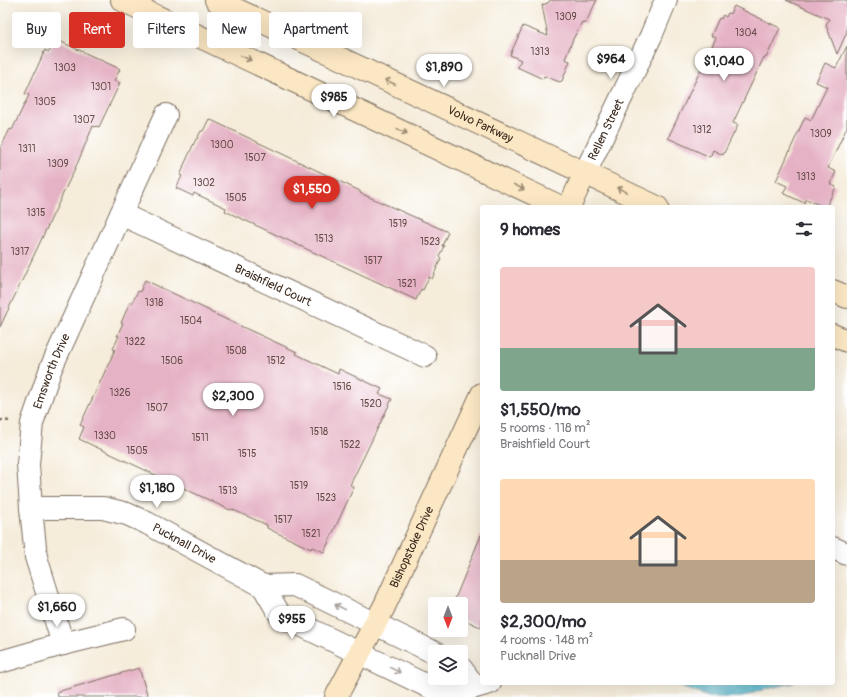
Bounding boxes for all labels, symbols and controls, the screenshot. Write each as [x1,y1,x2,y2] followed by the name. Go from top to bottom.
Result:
[555,11,577,23] house number: 1309
[12,12,61,48] chip: Buy
[69,12,125,48] chip: Rent
[133,12,199,48] chip: Filters
[207,12,261,48] chip: New
[269,12,362,48] chip: Apartment
[735,27,757,39] house number: 1304
[531,46,550,58] house number: 1313
[587,46,635,80] pin: $964
[691,48,757,82] pin: $1,040
[597,51,625,67] text: $964
[704,53,744,69] text: $1,040
[411,54,477,88] pin: $1,890
[240,55,252,62] one-way arrow
[425,59,463,75] text: $1,890
[54,62,76,74] house number: 1303
[384,78,396,85] one-way arrow
[91,81,111,93] house number: 1301
[310,84,358,118] pin: $985
[320,89,348,105] text: $985
[34,96,56,108] house number: 1305
[585,97,627,163] street label: Rellen Street
[445,103,515,146] street label: Volvo Parkway
[73,114,96,126] house number: 1307
[693,124,712,136] house number: 1312
[395,128,407,135] one-way arrow
[810,128,832,140] house number: 1309
[210,139,234,151] house number: 1300
[18,143,36,155] house number: 1311
[244,152,266,164] house number: 1507
[47,158,69,170] house number: 1309
[797,171,816,183] house number: 1313
[279,176,345,210] pin: $1,550
[193,177,215,189] house number: 1302
[293,181,331,197] text: $1,550
[513,184,525,191] one-way arrow
[616,186,628,193] one-way arrow
[225,192,247,204] house number: 1505
[27,207,45,219] house number: 1315
[389,218,407,230] house number: 1519
[793,218,815,240] icon: filters
[500,219,560,240] text: 9 homes
[315,233,334,245] house number: 1513
[420,236,441,248] house number: 1523
[11,246,30,258] house number: 1317
[364,255,383,267] house number: 1517
[232,261,314,310] street label: Braishfield Court
[398,278,416,290] house number: 1521
[622,293,694,365] icon: home
[145,297,163,309] house number: 1318
[180,315,202,327] house number: 1504
[30,331,74,411] street label: Emsworth Drive
[125,336,146,348] house number: 1322
[225,345,247,357] house number: 1508
[161,355,183,367] house number: 1506
[267,355,286,367] house number: 1512
[332,381,352,393] house number: 1516
[200,383,266,417] pin: $2,300
[110,387,131,399] house number: 1326
[212,388,254,404] text: $2,300
[360,398,382,410] house number: 1520
[500,399,581,420] text: $1,550/mo
[146,402,168,414] house number: 1507
[500,420,590,436] text: 5 rooms · 118 m²
[310,426,328,438] house number: 1518
[94,430,116,442] house number: 1330
[191,432,209,444] house number: 1511
[500,436,590,452] text: Braishfield Court
[340,439,361,451] house number: 1522
[126,445,148,457] house number: 1505
[238,448,256,460] house number: 1515
[124,475,190,509] pin: $1,180
[139,480,175,496] text: $1,180
[290,480,308,492] house number: 1519
[219,485,238,497] house number: 1513
[316,492,337,504] house number: 1523
[387,504,437,590] street label: Bishopstoke Drive
[622,505,694,577] icon: home
[274,514,293,526] house number: 1517
[150,520,218,567] street label: Pucknall Drive
[302,528,320,540] house number: 1521
[24,594,90,628] pin: $1,660
[428,597,468,637] north arrow
[428,597,468,685] map controls
[37,599,77,615] text: $1,660
[334,603,346,610] one-way arrow
[268,606,316,640] pin: $955
[278,611,306,627] text: $955
[500,611,586,632] text: $2,300/mo
[500,632,593,648] text: 4 rooms · 148 m²
[428,645,468,685] button: layers
[500,648,576,664] text: Pucknall Drive
[388,667,400,674] one-way arrow

